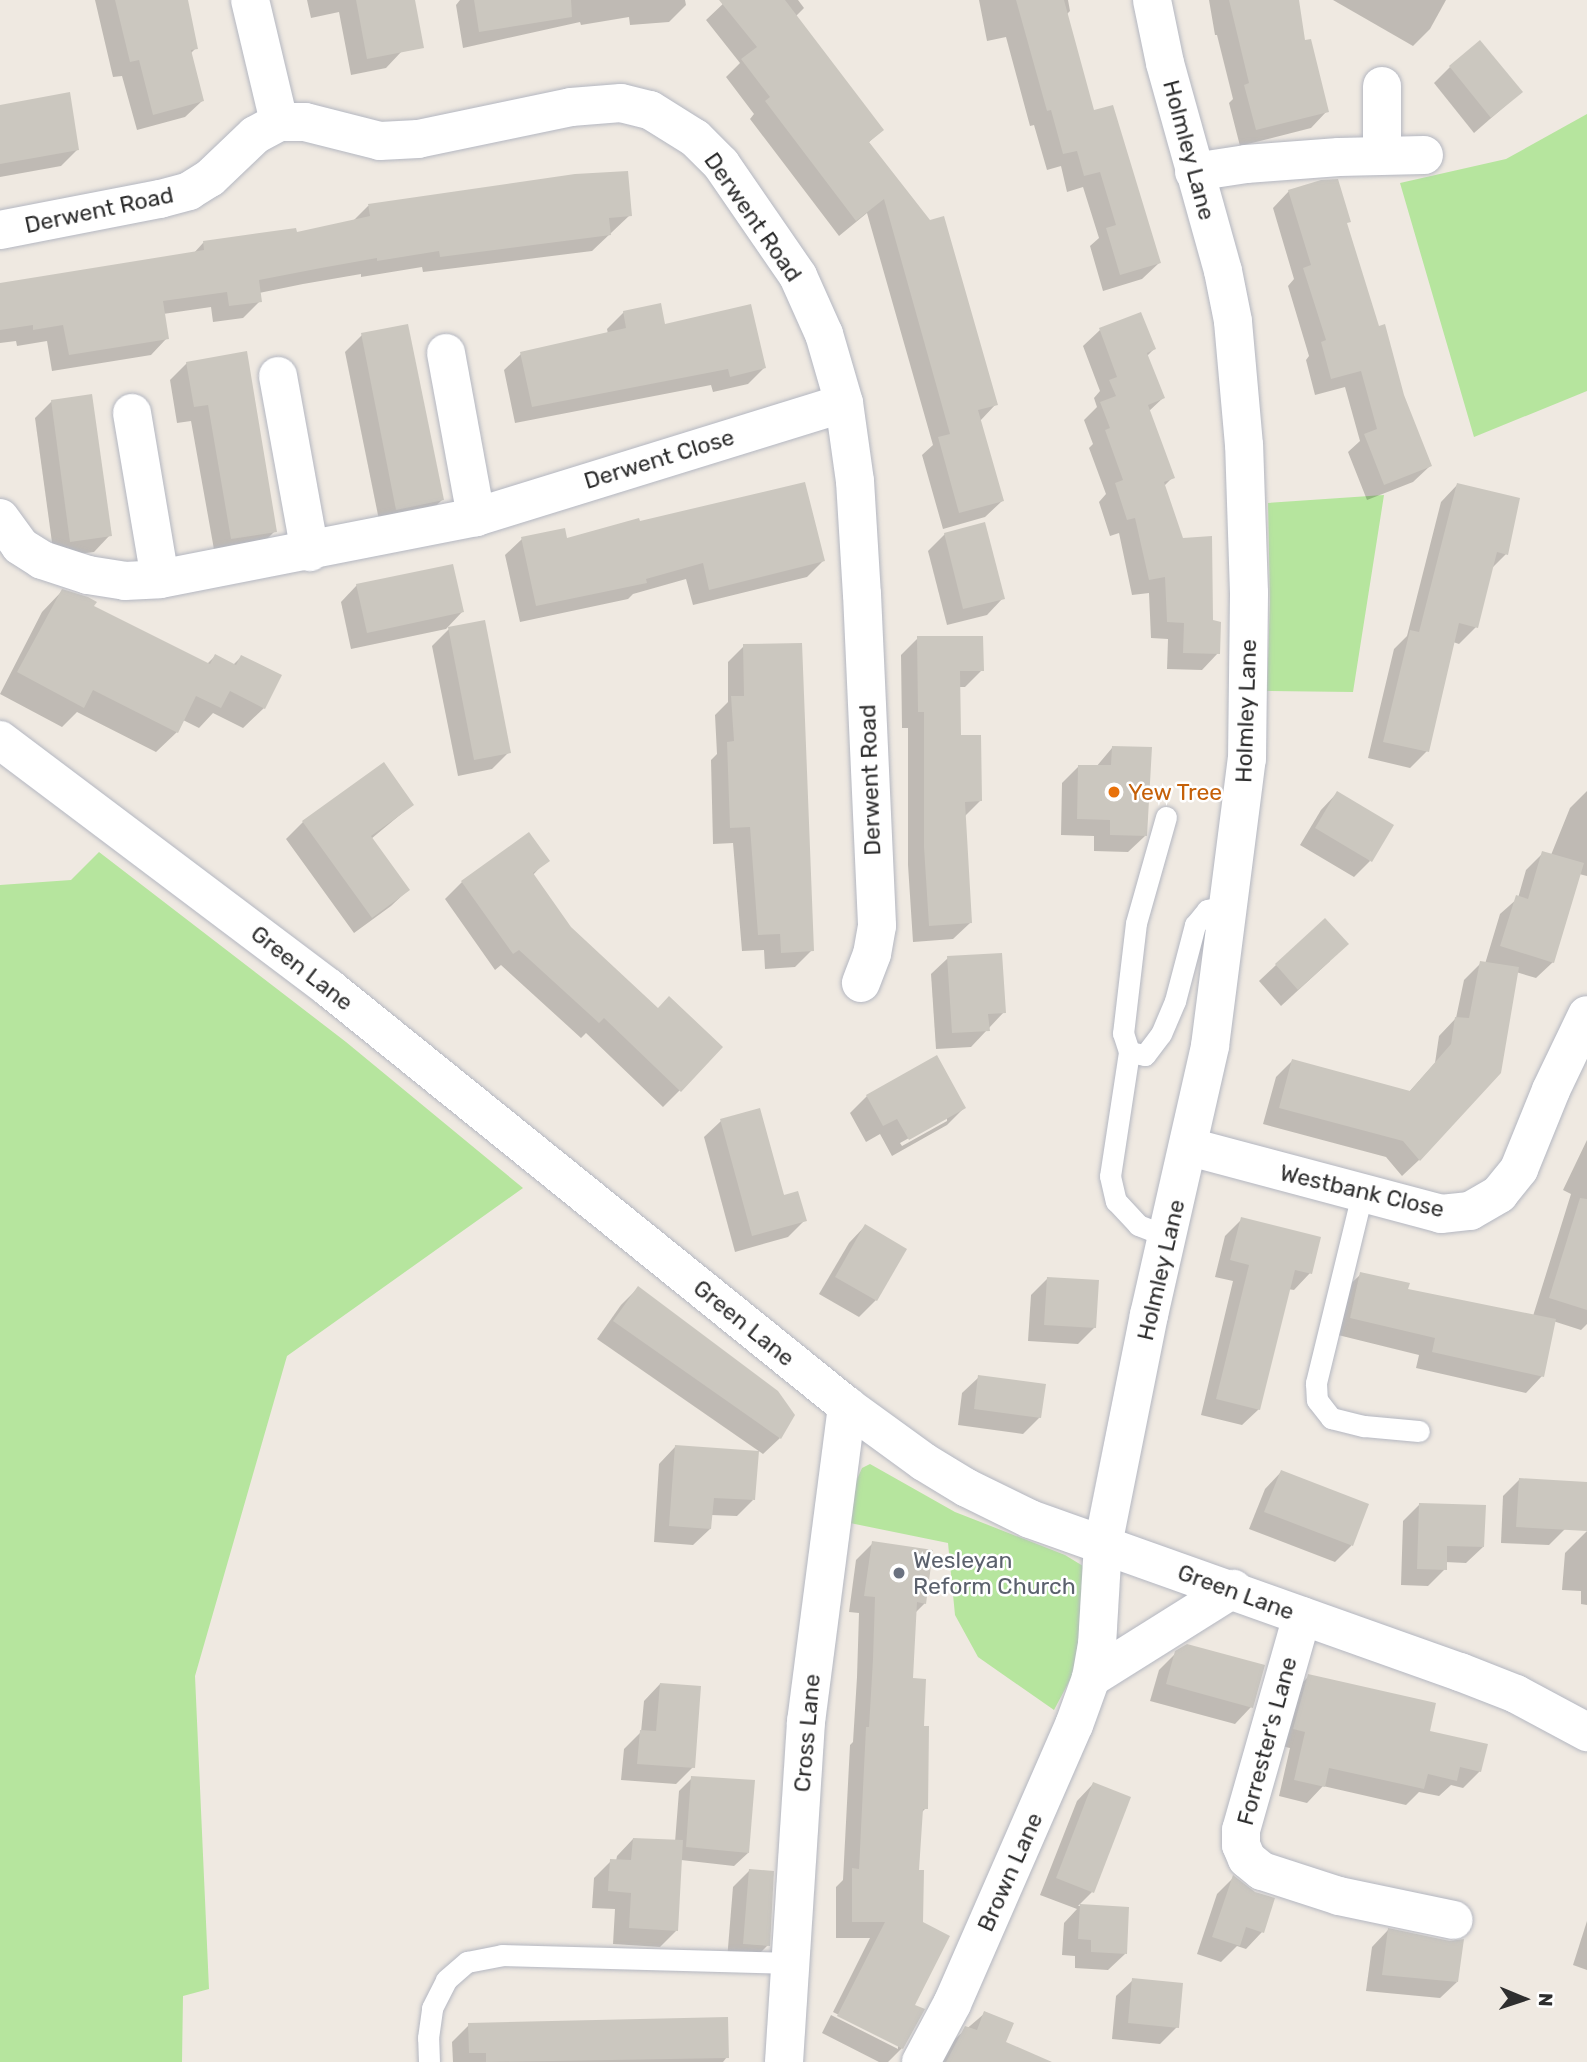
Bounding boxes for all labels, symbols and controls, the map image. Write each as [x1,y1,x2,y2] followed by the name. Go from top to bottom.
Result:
[1157,77,1221,223] street label: Holmley Lane
[698,147,808,287] street label: Derwent Road
[22,181,176,239] street label: Derwent Road
[581,423,737,495] street label: Derwent Close
[1230,638,1262,784] street label: Holmley Lane
[854,704,886,856] street label: Derwent Road
[1128,778,1223,806] place label: Yew Tree
[1106,784,1122,800] marker: Yew Tree
[245,920,359,1016] street label: Green Lane
[1277,1159,1447,1223] street label: Westbank Close
[1131,1197,1191,1343] street label: Holmley Lane
[688,1274,800,1372] street label: Green Lane
[913,1546,1076,1600] place label: Wesleyan Reform Church
[1174,1558,1298,1626] street label: Green Lane
[891,1565,907,1581] marker: Wesleyan Reform Church
[1231,1654,1303,1828] street label: Forrester's Lane
[788,1673,826,1793] street label: Cross Lane
[972,1808,1048,1936] street label: Brown Lane
[1489,1964,1559,2034] north arrow
[1534,1993,1557,2007] text: N

